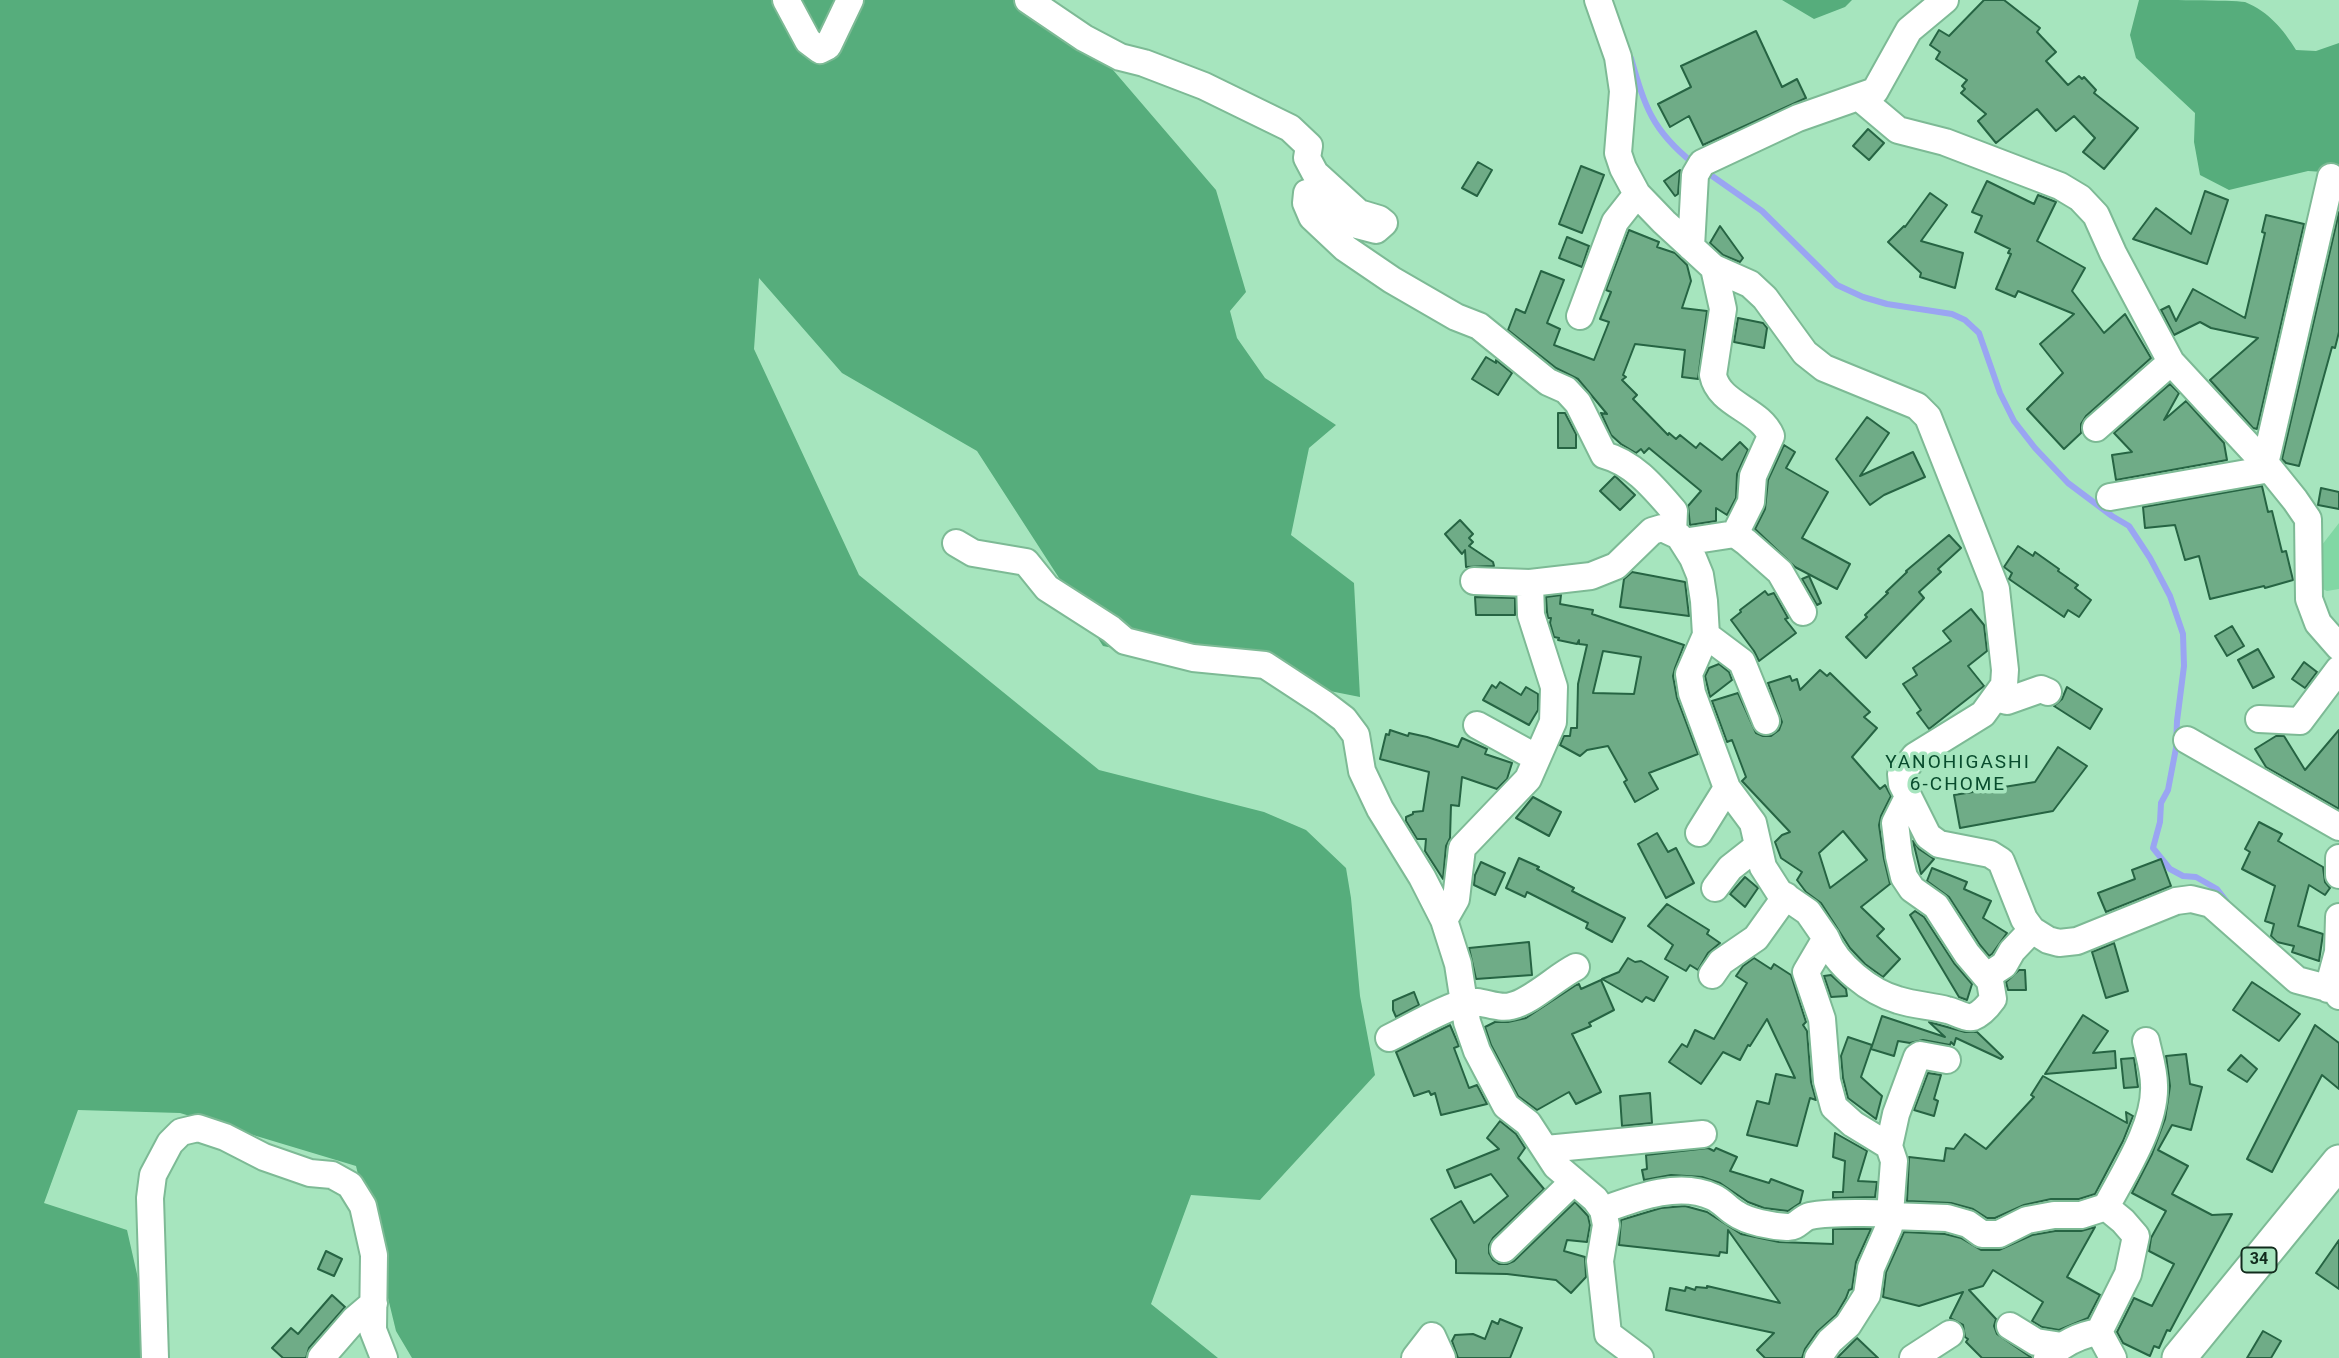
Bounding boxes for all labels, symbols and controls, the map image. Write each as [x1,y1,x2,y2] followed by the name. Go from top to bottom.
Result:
[1887,752,2029,796] district label: YANOHIGASHI 6-CHOME
[2242,1248,2276,1272] road number: 34

